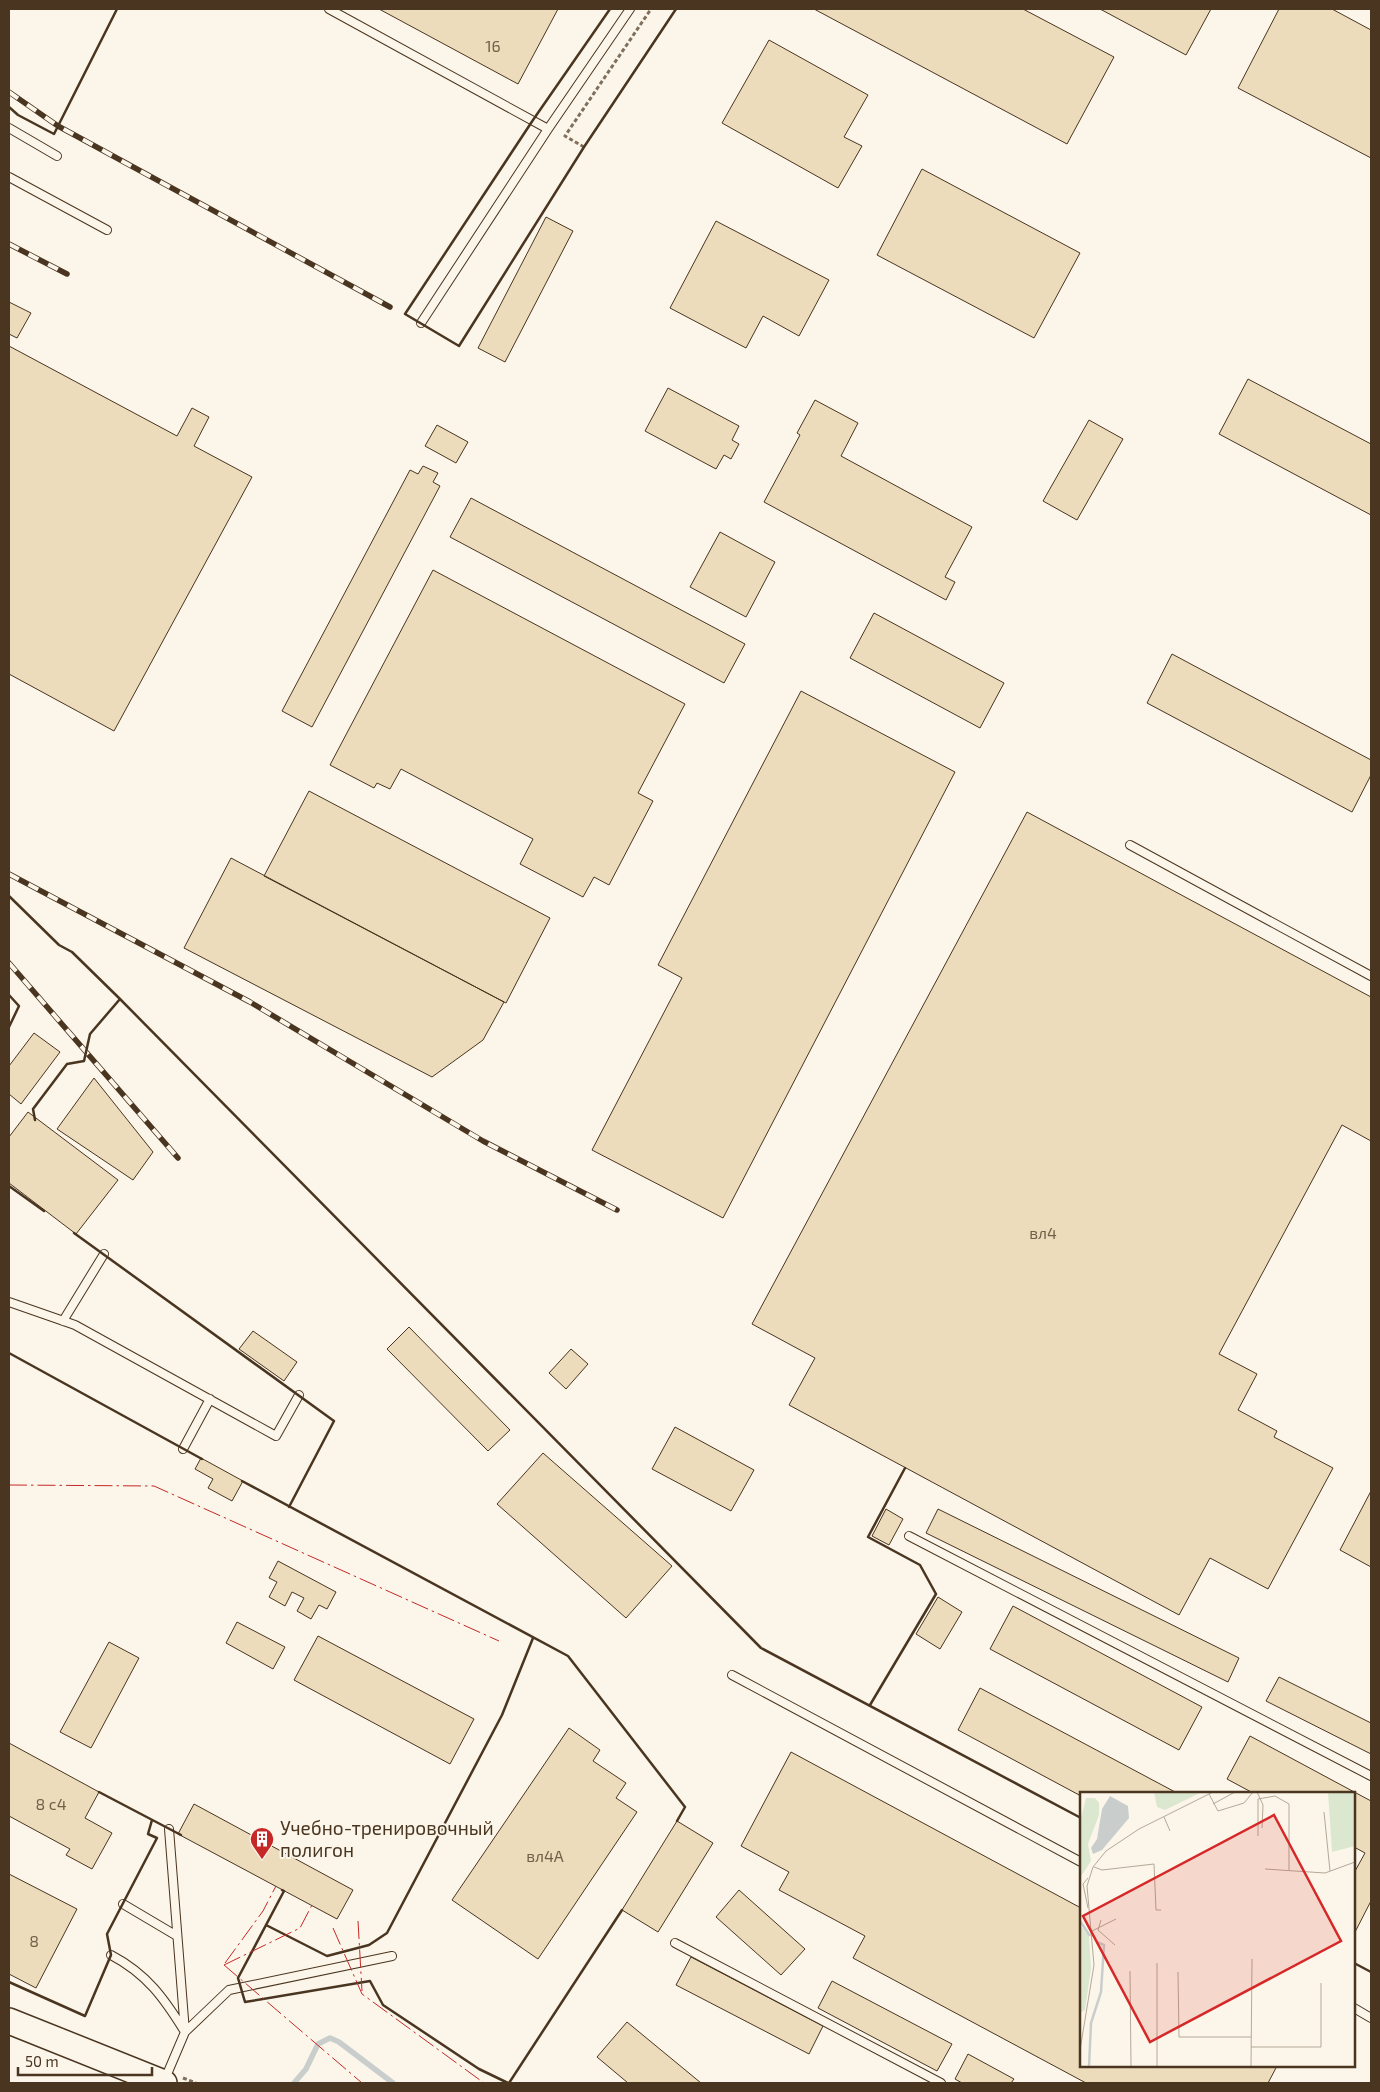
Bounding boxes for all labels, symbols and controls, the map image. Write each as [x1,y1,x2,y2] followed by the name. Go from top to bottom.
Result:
[485,36,501,55] house number: 16
[1029,1223,1057,1242] house number: вл4
[1080,1792,1355,2067] inset map
[36,1794,67,1813] house number: 8 с4
[280,1816,494,1861] place label: Учебно-тренировочный полигон
[249,1826,275,1860] building icon: Учебно-тренировочный полигон
[526,1846,564,1865] house number: вл4А
[29,1931,39,1950] house number: 8
[18,2044,151,2076] scale bar
[25,2052,59,2070] text: 50 m

